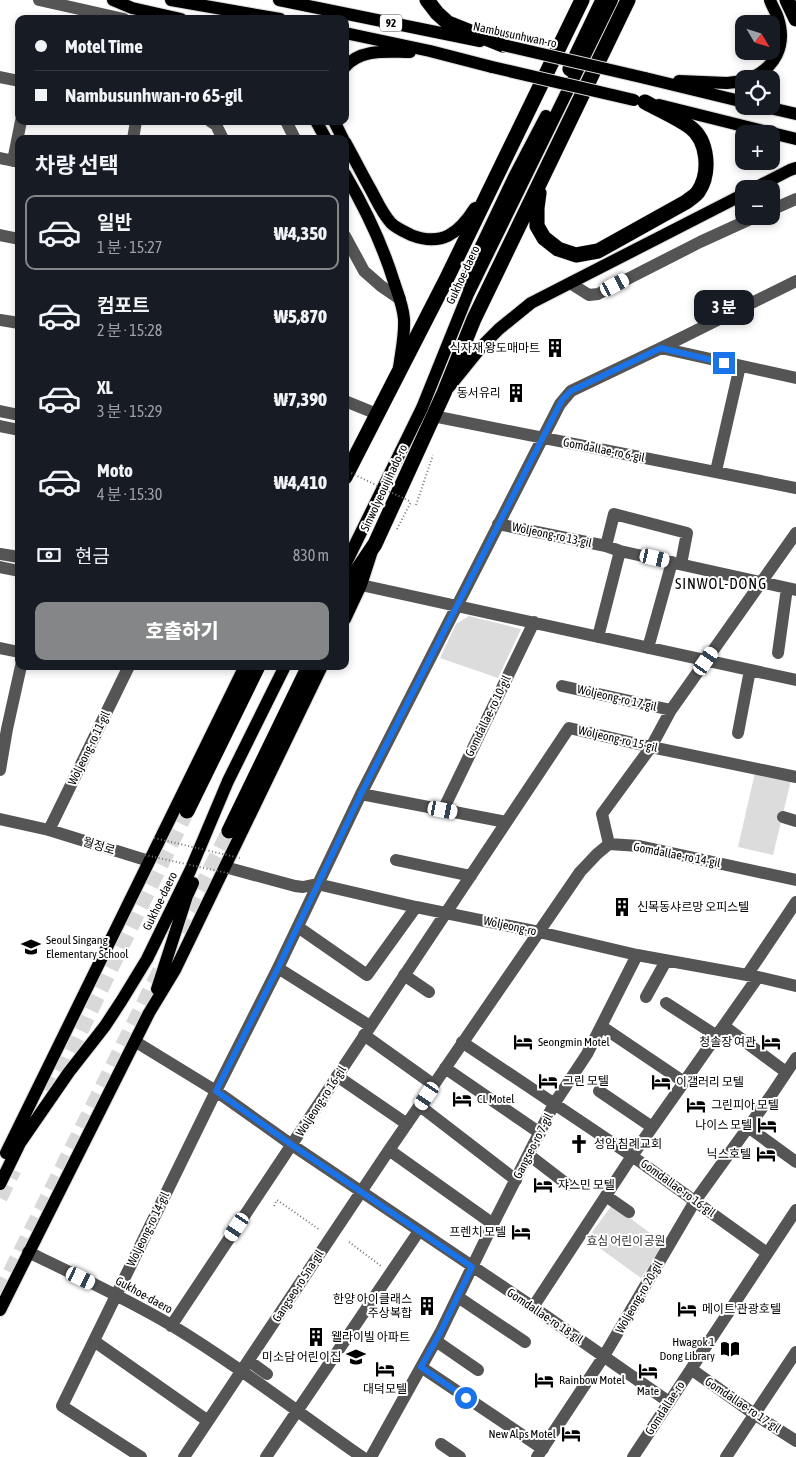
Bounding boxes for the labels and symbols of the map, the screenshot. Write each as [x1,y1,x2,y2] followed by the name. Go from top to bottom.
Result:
[380,14,402,32] road number: 92
[735,15,780,60] north arrow
[472,19,558,51] street label: Nambusunhwan-ro
[443,243,483,307] street label: Gukhoe-daero
[598,272,631,298] car
[694,290,754,326] callout: 3 분
[544,337,566,359] building icon: 식자재 왕도매마트
[450,341,540,355] place label: 식자재 왕도매마트
[713,352,735,374] route end
[505,382,527,404] building icon: 동서유리
[457,386,501,400] place label: 동서유리
[562,435,647,465] street label: Gomdallae-ro 6-gil
[358,442,410,534] street label: Sinwolyeouijihado-ro
[511,520,594,550] street label: Woljeong-ro 13-gil
[638,547,671,569] car
[675,575,767,592] district label: SINWOL-DONG
[691,644,720,678] car
[462,672,514,759] street label: Gomdallae-ro 10-gil
[576,682,659,714] street label: Woljeong-ro 17-gil
[65,708,113,787] street label: Woljeong-ro 11-gil
[577,723,660,755] street label: Woljeong-ro 15-gil
[426,800,459,820] car
[81,834,117,858] street label: 월정로
[632,840,723,870] street label: Gomdallae-ro 14-gil
[140,869,180,932] street label: Gukhoe-daero
[611,896,633,918] building icon: 신목동샤르망 오피스텔
[637,900,749,914] place label: 신목동샤르망 오피스텔
[482,914,538,939] street label: Woljeong-ro
[46,933,129,961] place label: Seoul Singang Elementary School
[20,936,42,958] school or university icon: Seoul Singang Elementary School
[512,1031,534,1053] hotel icon: Seongmin Motel
[760,1031,782,1053] hotel icon: 청솔장 여관
[538,1035,610,1049] place label: Seongmin Motel
[699,1035,756,1049] place label: 청솔장 여관
[293,1062,349,1139] street label: Woljeong-ro 16-gil
[537,1070,559,1092] hotel icon: 그린 모텔
[650,1071,672,1093] hotel icon: 이갤러리 모텔
[563,1074,609,1088] place label: 그린 모텔
[676,1075,744,1089] place label: 이갤러리 모텔
[412,1079,441,1113] car
[451,1088,473,1110] hotel icon: CL Motel
[477,1092,515,1106] place label: CL Motel
[685,1094,707,1116] hotel icon: 그린피아 모텔
[711,1098,779,1112] place label: 그린피아 모텔
[510,1110,556,1181] street label: Gangseo-ro 7-gil
[756,1114,778,1136] hotel icon: 나이스 모텔
[695,1118,752,1132] place label: 나이스 모텔
[568,1133,590,1155] church icon: 성암 침례교회
[594,1137,662,1151] place label: 성암 침례교회
[755,1143,777,1165] hotel icon: 닉스호텔
[707,1147,751,1161] place label: 닉스호텔
[638,1156,719,1220] street label: Gomdallae-ro 16-gil
[532,1174,554,1196] hotel icon: 쟈스민 모텔
[558,1178,615,1192] place label: 쟈스민 모텔
[124,1189,172,1269] street label: Woljeong-ro 14-gil
[222,1210,251,1244] car
[510,1221,532,1243] hotel icon: 프렌치 모텔
[449,1225,506,1239] place label: 프렌치 모텔
[587,1234,665,1248] park label: 효심 어린이공원
[269,1247,327,1325] street label: Gangseo-ro 5na-gil
[613,1258,666,1336] street label: Woljeong-ro 20-gil
[64,1265,97,1291] car
[113,1274,175,1317] street label: Gukhoe-daero
[504,1285,586,1347] street label: Gomdallae-ro 18-gil
[333,1292,412,1320] place label: 한양 아이클래스 주상복합
[416,1295,438,1317] building icon: 한양 아이클래스 주상복합
[676,1298,698,1320] hotel icon: 메이트 관광호텔
[702,1302,781,1316] place label: 메이트 관광호텔
[305,1326,327,1348] building icon: 웰라이빌 아파트
[331,1330,410,1344] place label: 웰라이빌 아파트
[660,1335,715,1363] place label: Hwagok 1 Dong Library
[719,1338,741,1360] library icon: Hwagok 1 Dong Library
[345,1346,367,1368] school or university icon: 미소담 어린이집
[262,1350,341,1364] place label: 미소담 어린이집
[374,1358,396,1380] hotel icon: 대덕모텔
[637,1360,659,1382] hotel icon: Mate
[533,1369,555,1391] hotel icon: Rainbow Motel
[559,1373,626,1387] place label: Rainbow Motel
[702,1374,784,1436] street label: Gomdallae-ro 17-gil
[642,1378,688,1438] street label: Gomdallae-ro
[363,1382,407,1396] place label: 대덕모텔
[637,1384,659,1398] place label: Mate
[455,1387,477,1409] route start
[560,1423,582,1445] hotel icon: New Alps Motel
[489,1427,557,1441] place label: New Alps Motel

